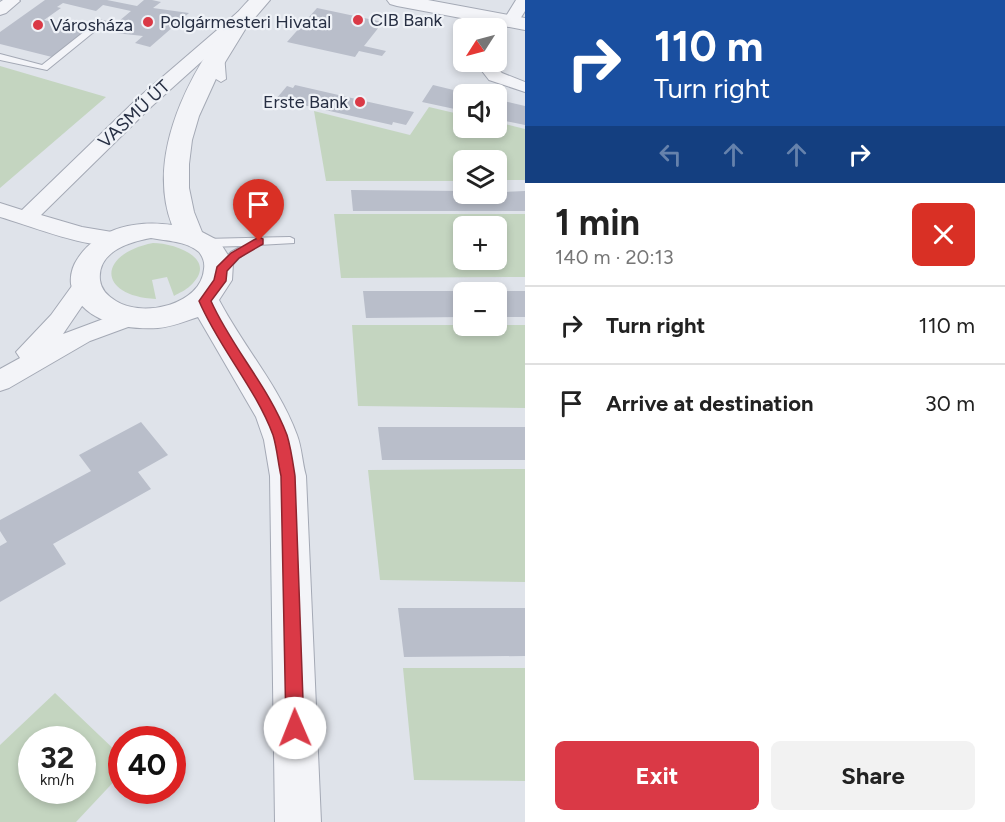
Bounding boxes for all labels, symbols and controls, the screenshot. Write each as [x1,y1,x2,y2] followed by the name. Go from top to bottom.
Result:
[370,9,443,31] place label: CIB Bank
[160,11,331,33] place label: Polgármesteri Hivatal
[351,13,365,27] marker: CIB Bank
[50,14,133,36] place label: Városháza
[141,15,155,29] marker: Polgármesteri Hivatal
[31,18,45,32] marker: Városháza
[453,18,507,72] north arrow
[453,18,507,336] map controls
[654,21,763,72] text: 110 m
[555,24,633,102] icon: right
[654,72,770,105] text: Turn right
[94,75,174,153] street label: VASMŰ ÚT
[453,84,507,138] button: sound
[263,91,348,113] place label: Erste Bank
[353,95,367,109] marker: Erste Bank
[654,138,687,171] icon: left
[717,138,750,171] icon: ahead
[780,138,813,171] icon: ahead
[843,138,876,171] icon: right
[453,150,507,204] button: layers
[233,179,284,241] pin
[242,188,275,221] icon: arrive
[555,201,640,244] text: 1 min
[912,203,975,266] button: close
[453,216,507,270] button: +
[555,245,674,269] text: 140 m · 20:13
[453,282,507,336] button: −
[555,309,588,342] icon: right
[606,312,705,339] text: Turn right
[919,312,975,339] text: 110 m
[555,387,588,420] icon: arrive
[606,390,814,417] text: Arrive at destination
[925,390,975,417] text: 30 m
[263,696,327,760] position arrow
[108,726,186,804] speed limit sign: 40
[40,739,74,776] text: 32
[555,741,759,810] button: Exit
[771,741,975,810] button: Share
[40,771,74,789] text: km/h

